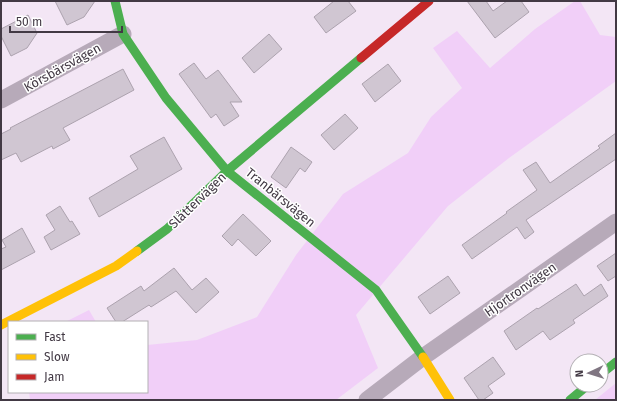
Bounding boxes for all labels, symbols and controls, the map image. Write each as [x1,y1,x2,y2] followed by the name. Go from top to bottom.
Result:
[10,8,122,34] scale bar
[16,15,42,29] text: 50 m
[21,40,103,95] street label: Körsbärsvägen
[243,165,319,230] street label: Tranbärsvägen
[166,169,229,231] street label: Slåttervägen
[482,259,559,320] street label: Hjortronvägen
[8,321,148,393] legend
[44,330,66,344] text: Fast
[44,350,70,364] text: Slow
[569,353,609,393] north arrow
[44,370,64,384] text: Jam
[573,370,586,378] text: N

